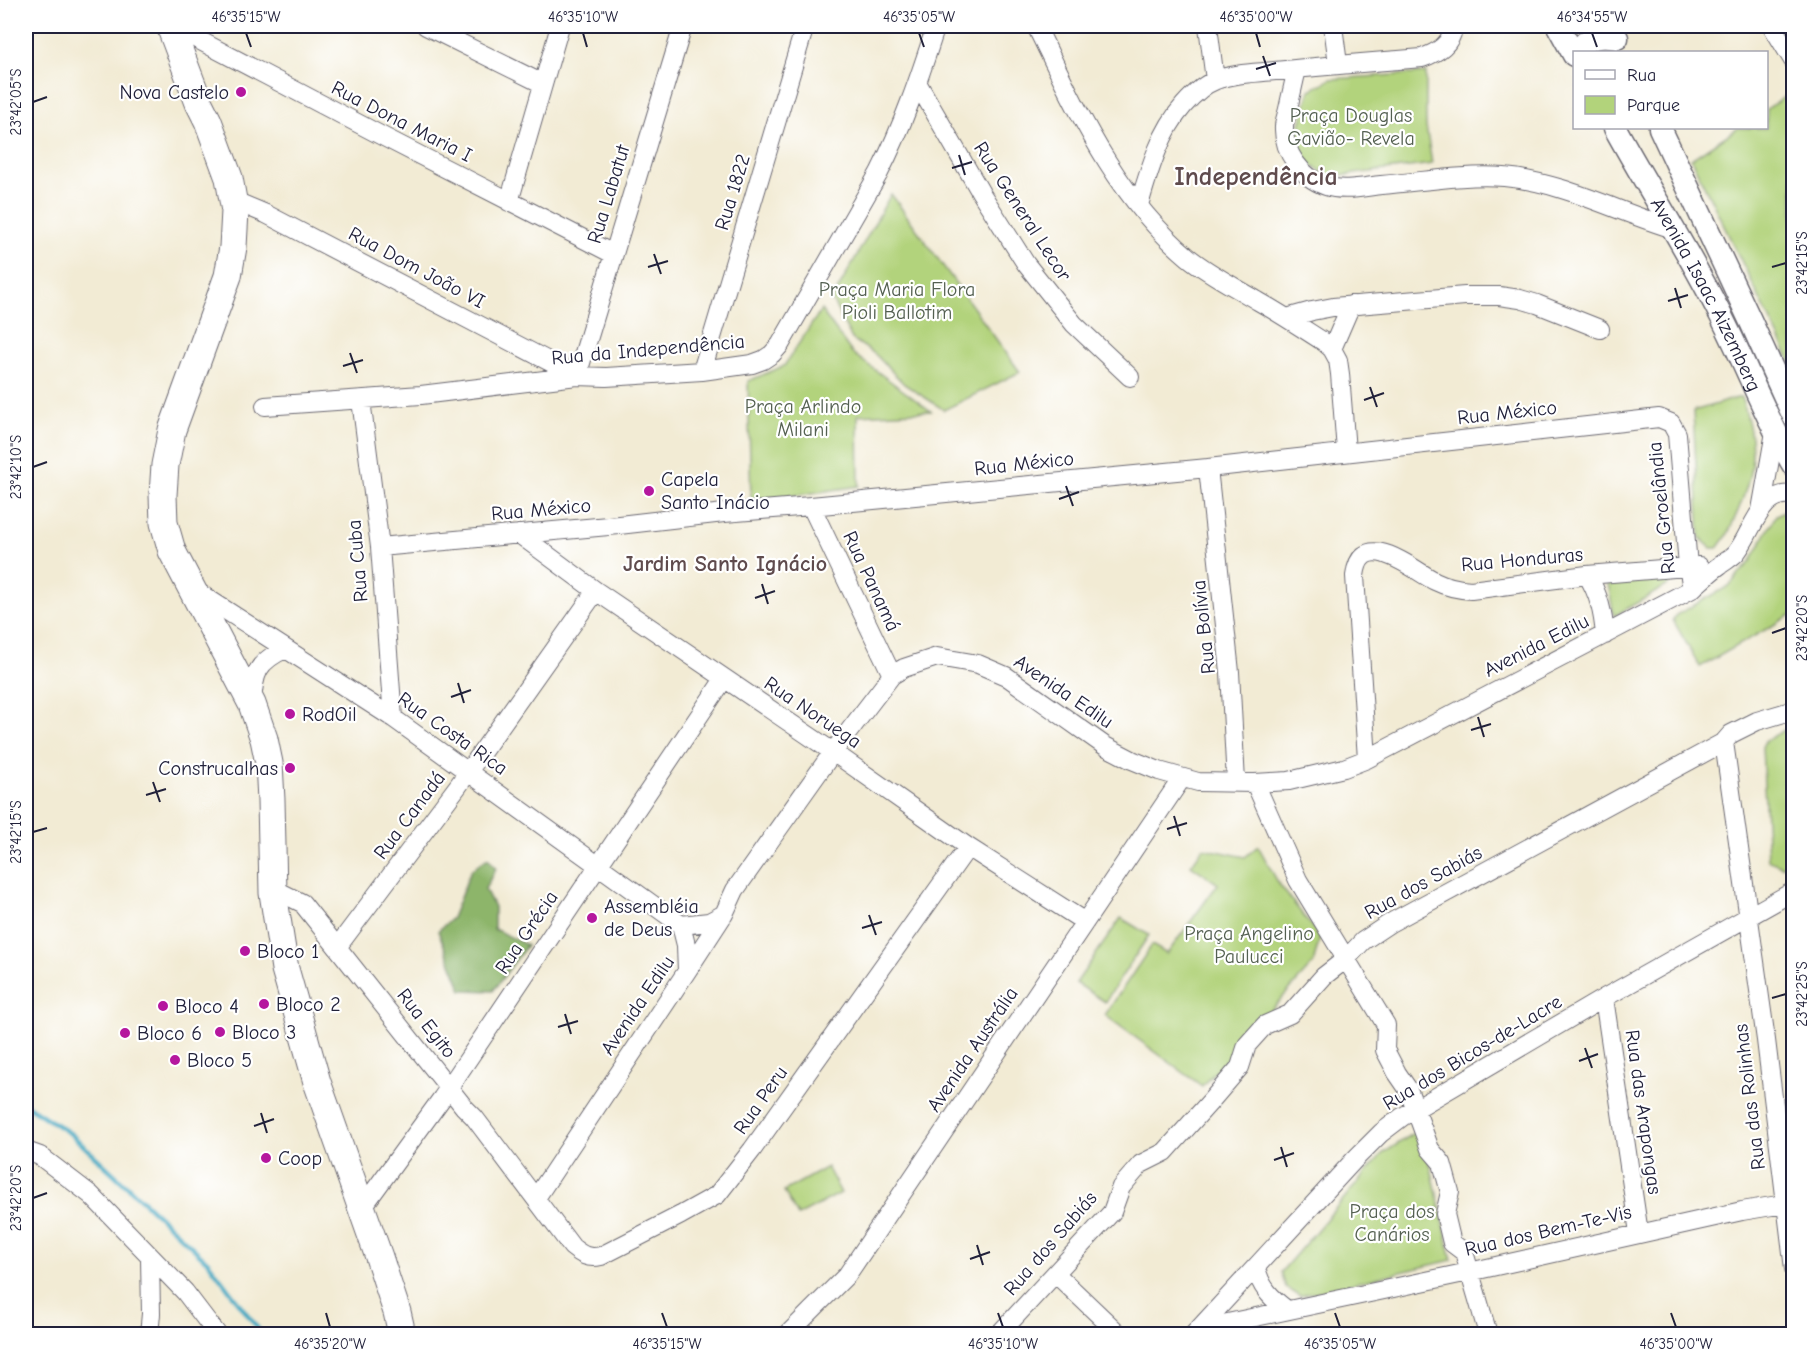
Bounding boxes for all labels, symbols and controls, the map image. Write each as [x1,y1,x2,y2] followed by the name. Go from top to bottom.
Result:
[212,8,280,26] text: 46°35'15"W
[548,8,618,26] text: 46°35'10"W
[883,8,955,26] text: 46°35'05"W
[1219,8,1293,26] text: 46°35'00"W
[1557,8,1627,26] text: 46°34'55"W
[1573,51,1768,129] legend
[1627,65,1656,86] text: Rua
[7,69,25,135] text: 23°42'05"S
[328,76,476,167] street label: Rua Dona Maria I
[119,81,229,104] place label: Nova Castelo
[234,85,248,99] marker: Nova Castelo
[1627,95,1680,116] text: Parque
[1287,104,1415,150] park label: Praça Douglas Gavião- Revela
[969,137,1076,285] street label: Rua General Lecor
[583,141,635,246] street label: Rua Labatut
[710,151,755,233] street label: Rua 1822
[1174,162,1338,192] district label: Independência
[1646,194,1766,395] street label: Avenida Isaac Aizemberg
[345,222,489,313] street label: Rua Dom João VI
[1793,231,1811,295] text: 23°42'15"S
[819,278,975,324] park label: Praça Maria Flora Pioli Ballotim
[550,330,746,369] street label: Rua da Independência
[745,395,861,441] park label: Praça Arlindo Milani
[1456,396,1558,429] street label: Rua México
[7,435,25,499] text: 23°42'10"S
[1643,441,1680,575] street label: Rua Groelândia
[973,447,1075,480] street label: Rua México
[661,468,770,514] place label: Capela Santo Inácio
[642,484,656,498] marker: Capela Santo Inácio
[490,494,592,525] street label: Rua México
[342,519,373,603] street label: Rua Cuba
[838,527,905,635] street label: Rua Panamá
[1460,543,1584,576] street label: Rua Honduras
[623,551,827,577] district label: Jardim Santo Ignácio
[1187,579,1220,675] street label: Rua Bolívia
[1793,595,1811,661] text: 23°42'20"S
[1480,609,1593,682] street label: Avenida Edilu
[1010,650,1118,733] street label: Avenida Edilu
[760,672,866,753] street label: Rua Noruega
[393,687,512,780] street label: Rua Costa Rica
[302,703,357,726] place label: RodOil
[283,707,297,721] marker: RodOil
[158,757,278,780] place label: Construcalhas
[283,761,297,775] marker: Construcalhas
[369,767,450,864] street label: Rua Canadá
[7,800,25,864] text: 23°42'15"S
[1361,841,1486,924] street label: Rua dos Sabiás
[490,886,563,978] street label: Rua Grécia
[604,895,699,941] place label: Assembléia de Deus
[585,911,599,925] marker: Assembléia de Deus
[1184,922,1314,968] park label: Praça Angelino Paulucci
[257,940,319,963] place label: Bloco 1
[238,944,252,958] marker: Bloco 1
[596,951,679,1059] street label: Avenida Edilu
[1793,961,1811,1027] text: 23°42'25"S
[922,982,1023,1116] street label: Avenida Austrália
[392,984,461,1063] street label: Rua Egito
[1379,990,1566,1115] street label: Rua dos Bicos-de-Lacre
[276,993,341,1016] place label: Bloco 2
[175,995,239,1018] place label: Bloco 4
[257,997,271,1011] marker: Bloco 2
[156,999,170,1013] marker: Bloco 4
[232,1021,296,1044] place label: Bloco 3
[137,1022,202,1045] place label: Bloco 6
[1729,1023,1770,1171] street label: Rua das Rolinhas
[213,1025,227,1039] marker: Bloco 3
[118,1026,132,1040] marker: Bloco 6
[1621,1028,1666,1196] street label: Rua das Arapongas
[187,1049,252,1072] place label: Bloco 5
[168,1053,182,1067] marker: Bloco 5
[729,1062,792,1139] street label: Rua Peru
[278,1147,322,1170] place label: Coop
[259,1151,273,1165] marker: Coop
[7,1165,25,1231] text: 23°42'20"S
[999,1187,1102,1300] street label: Rua dos Sabiás
[1349,1200,1435,1246] park label: Praça dos Canários
[1462,1200,1634,1261] street label: Rua dos Bem-Te-Vis
[294,1335,366,1353] text: 46°35'20"W
[633,1335,701,1353] text: 46°35'15"W
[968,1335,1038,1353] text: 46°35'10"W
[1304,1335,1376,1353] text: 46°35'05"W
[1639,1335,1713,1353] text: 46°35'00"W

